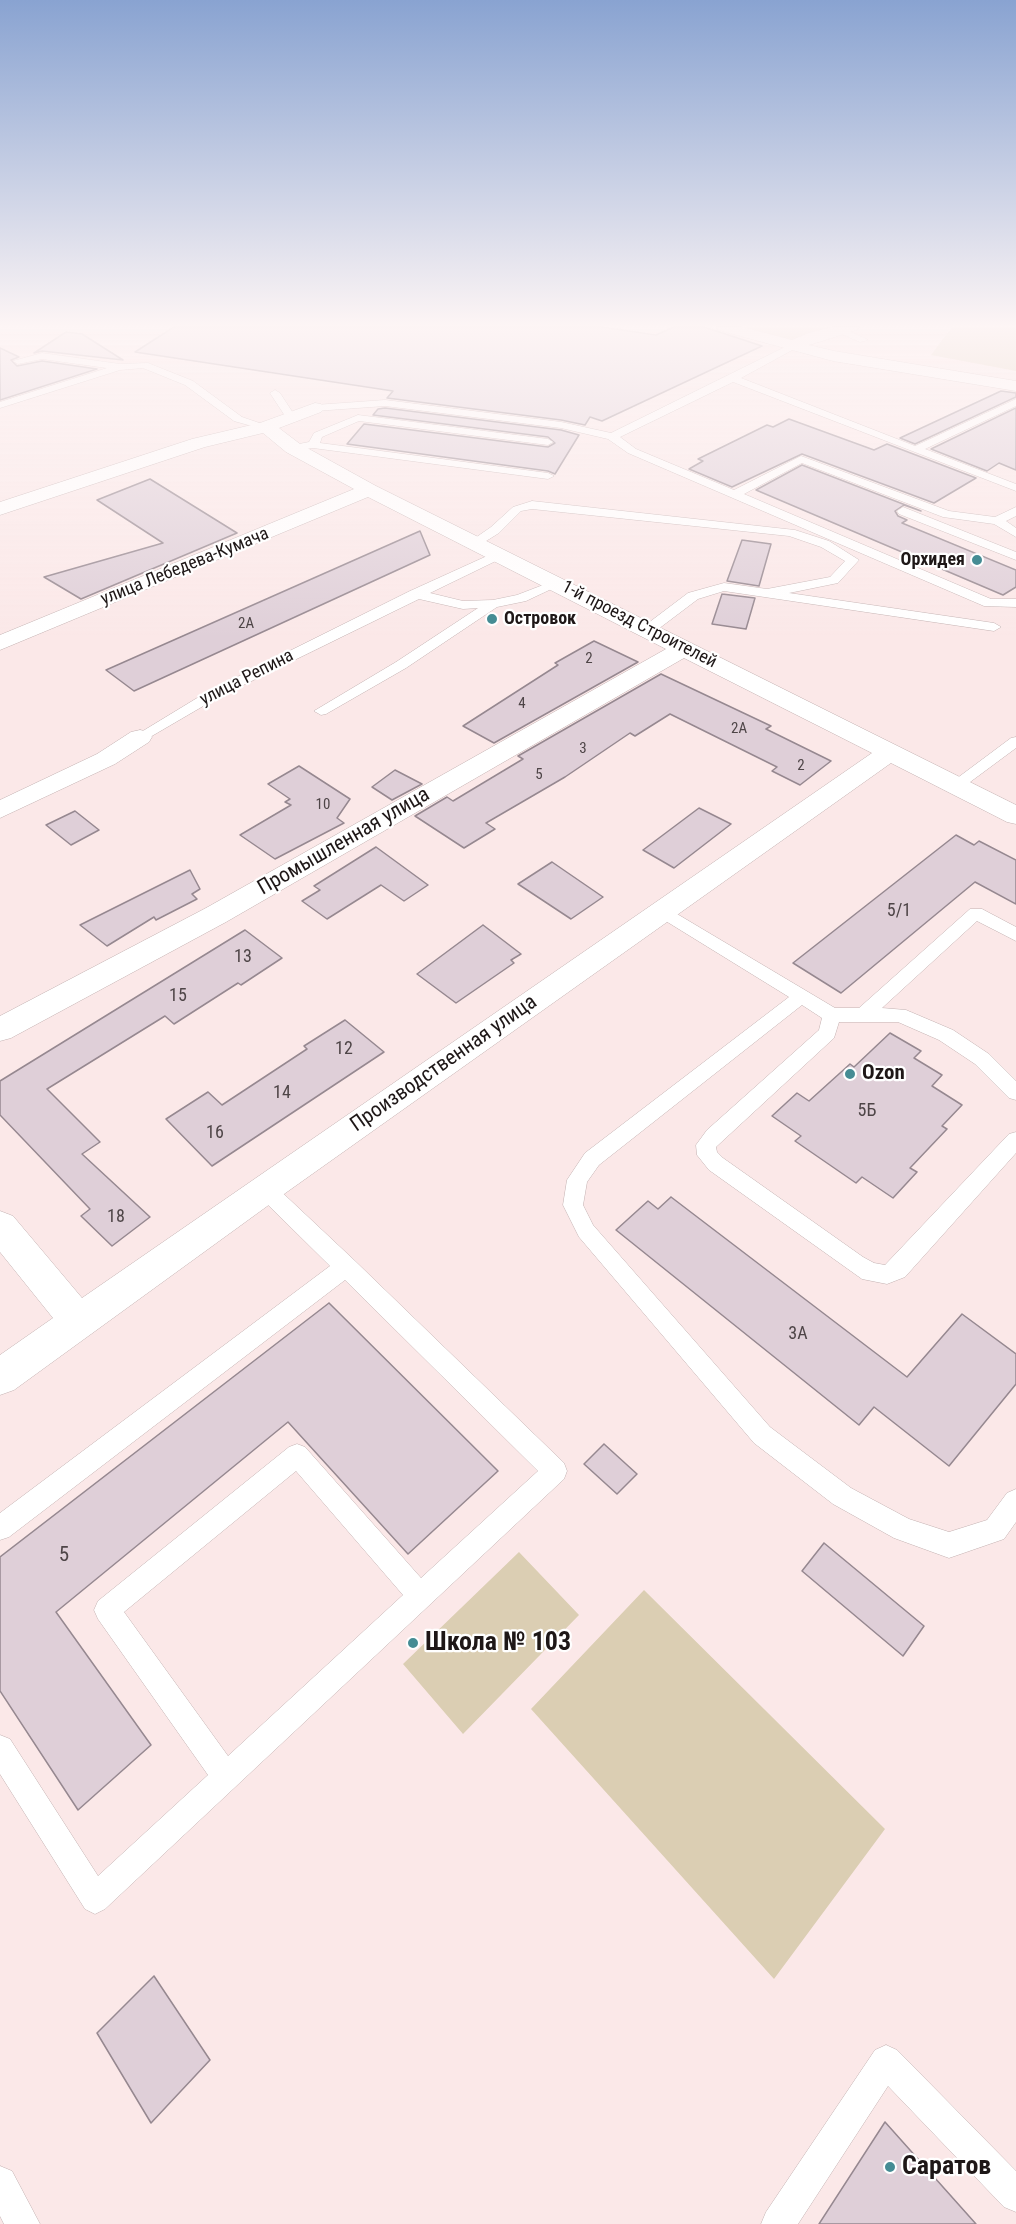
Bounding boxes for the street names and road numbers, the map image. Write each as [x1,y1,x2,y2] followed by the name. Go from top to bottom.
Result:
[98,523,272,611] street label: улица Лебедева-Кумача
[558,577,720,673] street label: 1-й проезд Строителей
[197,645,297,711] street label: улица Репина
[254,783,434,901] street label: Промышленная улица
[346,990,542,1138] street label: Производственная улица

